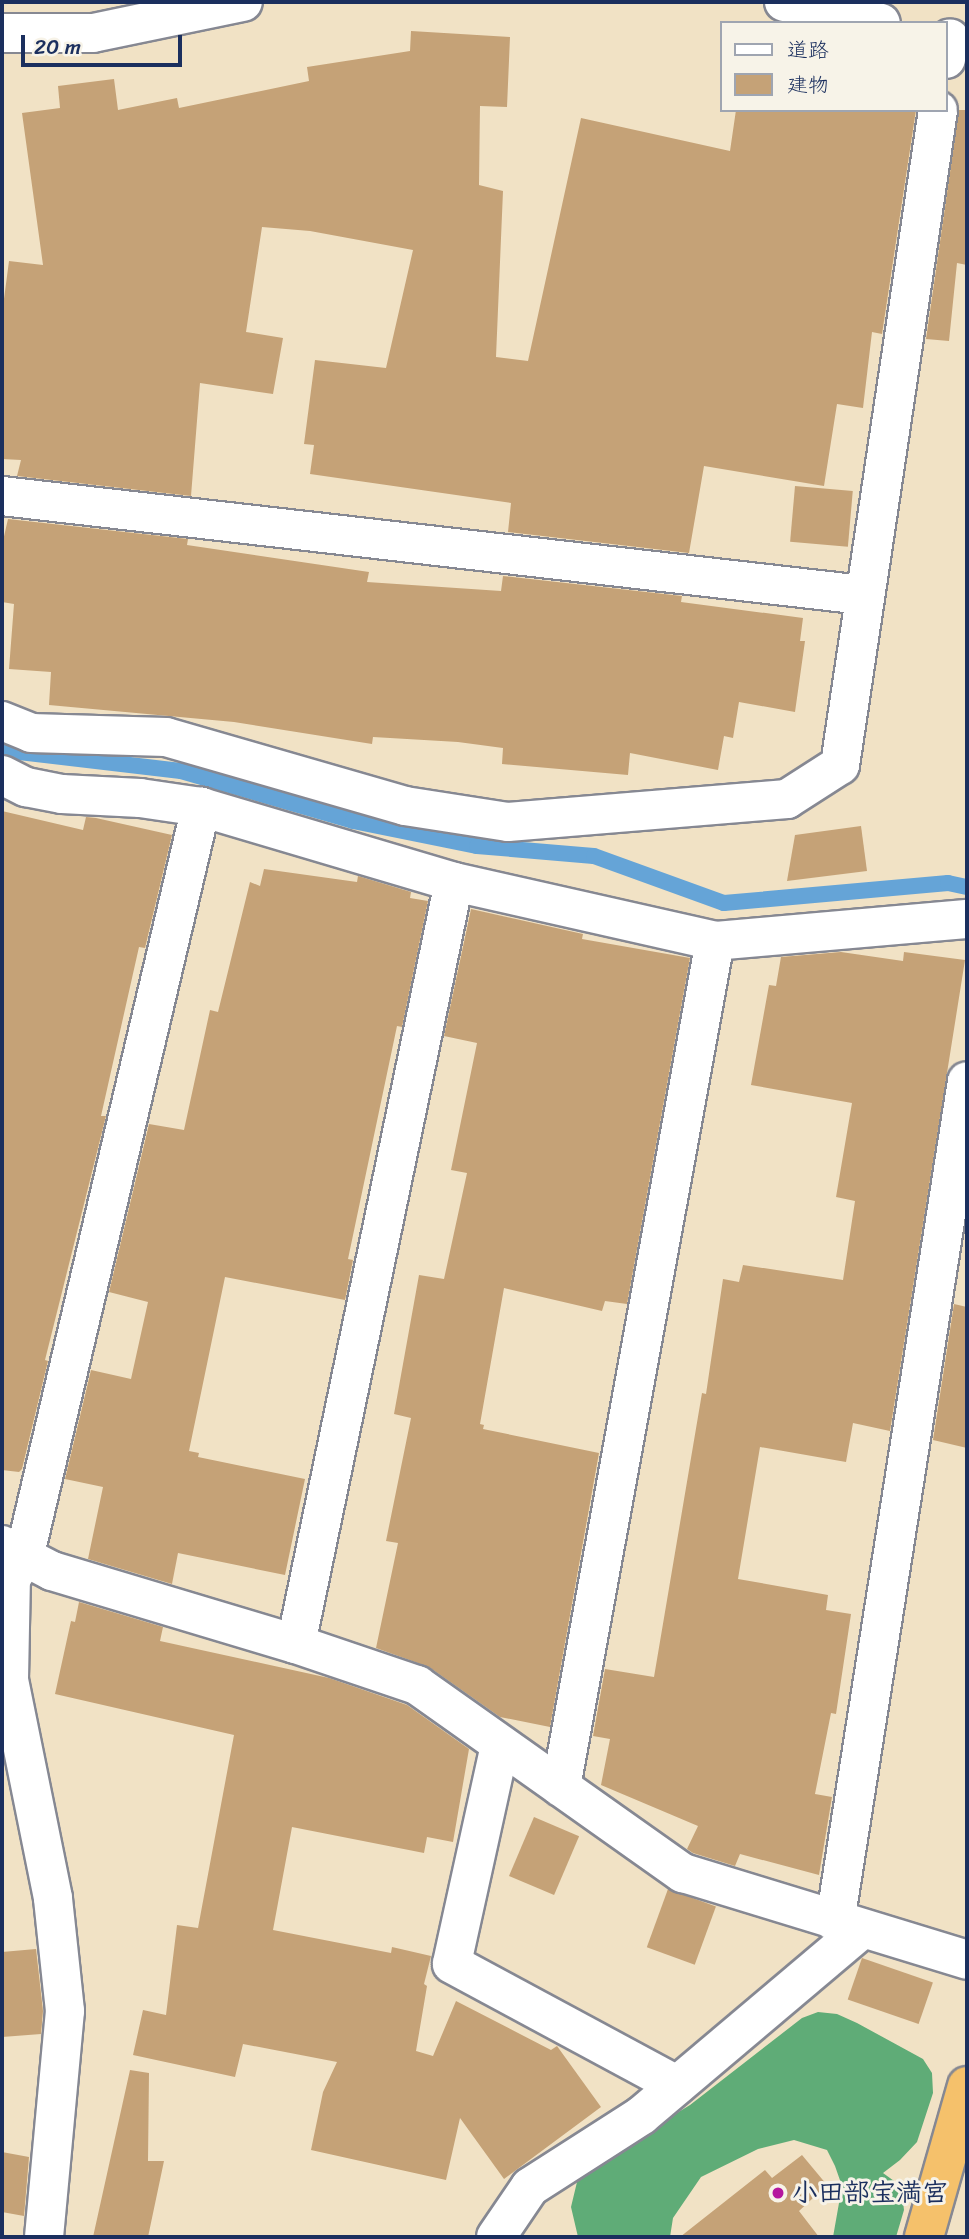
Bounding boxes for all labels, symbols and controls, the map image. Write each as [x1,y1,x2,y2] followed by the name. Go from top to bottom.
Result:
[24,21,186,65] scale bar
[720,21,948,112] legend
[34,28,81,66] text: 20 m
[787,31,829,69] text: 道路
[787,66,829,104] text: 建物
[792,2177,948,2209] place label: 小田部宝満宮
[770,2185,786,2201] marker: 小田部宝満宮

